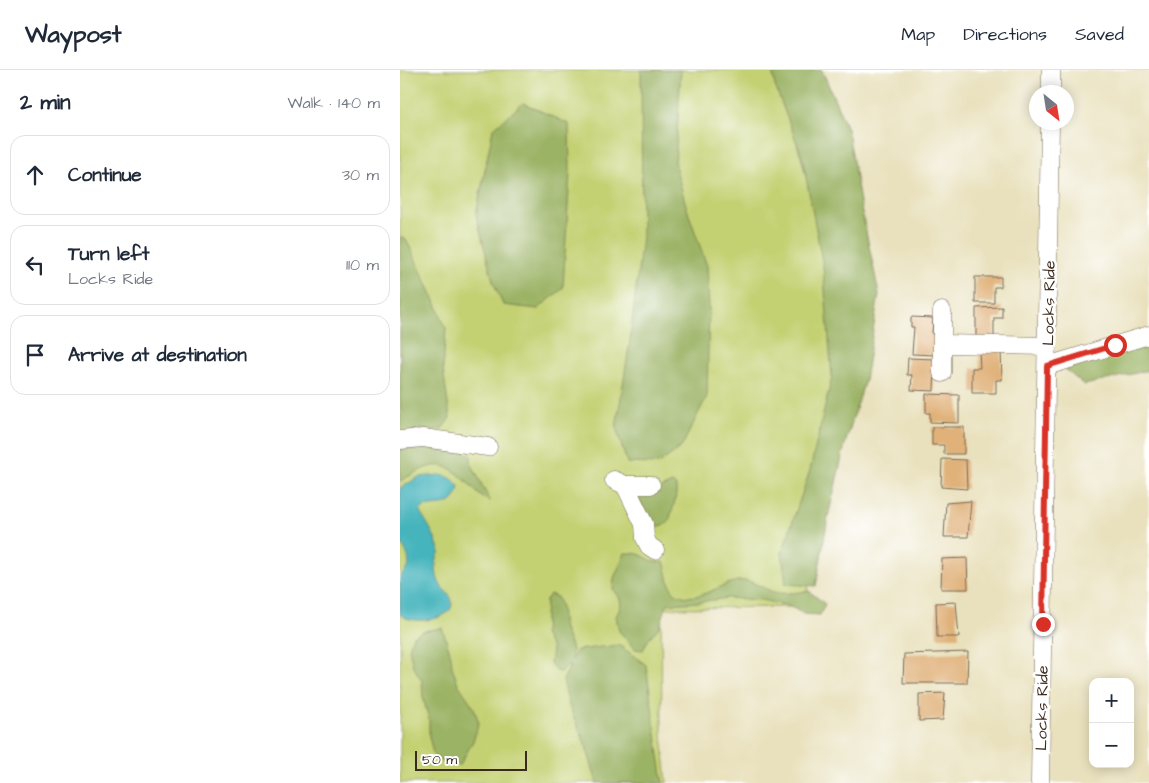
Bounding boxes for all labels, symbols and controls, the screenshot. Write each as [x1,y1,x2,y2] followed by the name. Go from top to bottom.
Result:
[25,18,122,52] text: Waypost
[901,22,935,47] text: Map
[963,22,1047,47] text: Directions
[1075,22,1124,47] text: Saved
[1029,85,1074,130] north arrow
[20,88,70,117] text: 2 min
[288,92,380,114] text: Walk · 140 m
[21,161,49,189] icon: ahead
[68,162,142,189] text: Continue
[342,164,379,186] text: 30 m
[68,241,149,268] text: Turn left
[21,251,49,279] icon: left
[346,254,379,276] text: 110 m
[1037,260,1061,346] street label: Locks Ride
[68,268,153,290] text: Locks Ride
[1104,334,1127,357] route start
[21,341,49,369] icon: arrive
[68,342,247,369] text: Arrive at destination
[1032,613,1055,636] route end
[1030,665,1054,751] street label: Locks Ride
[1089,678,1134,768] map controls
[1089,678,1134,723] button: +
[1089,723,1134,768] button: −
[415,748,528,771] scale bar
[422,750,457,770] text: 50 m

